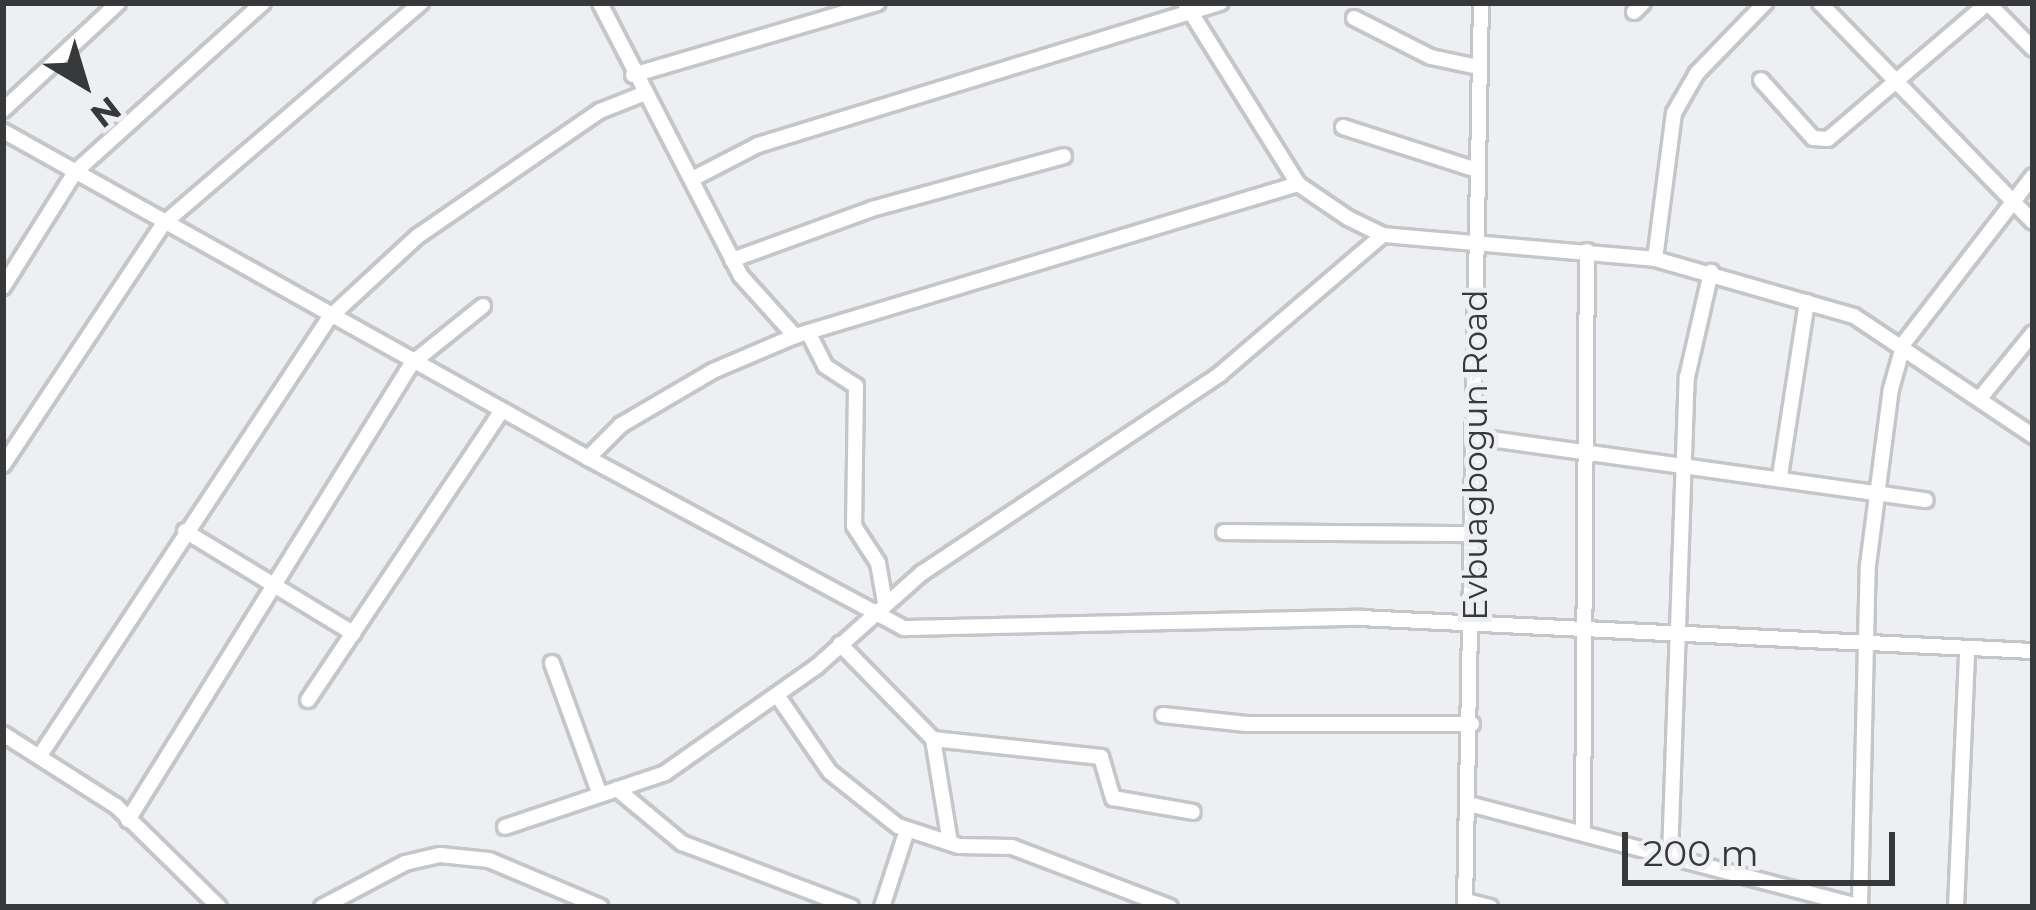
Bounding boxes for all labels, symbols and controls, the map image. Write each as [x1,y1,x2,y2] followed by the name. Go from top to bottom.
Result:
[24,24,144,144] north arrow
[83,88,129,136] text: N
[1456,289,1496,621] street label: Evbuagbogun Road
[1628,808,1901,882] scale bar
[1643,831,1759,875] text: 200 m

